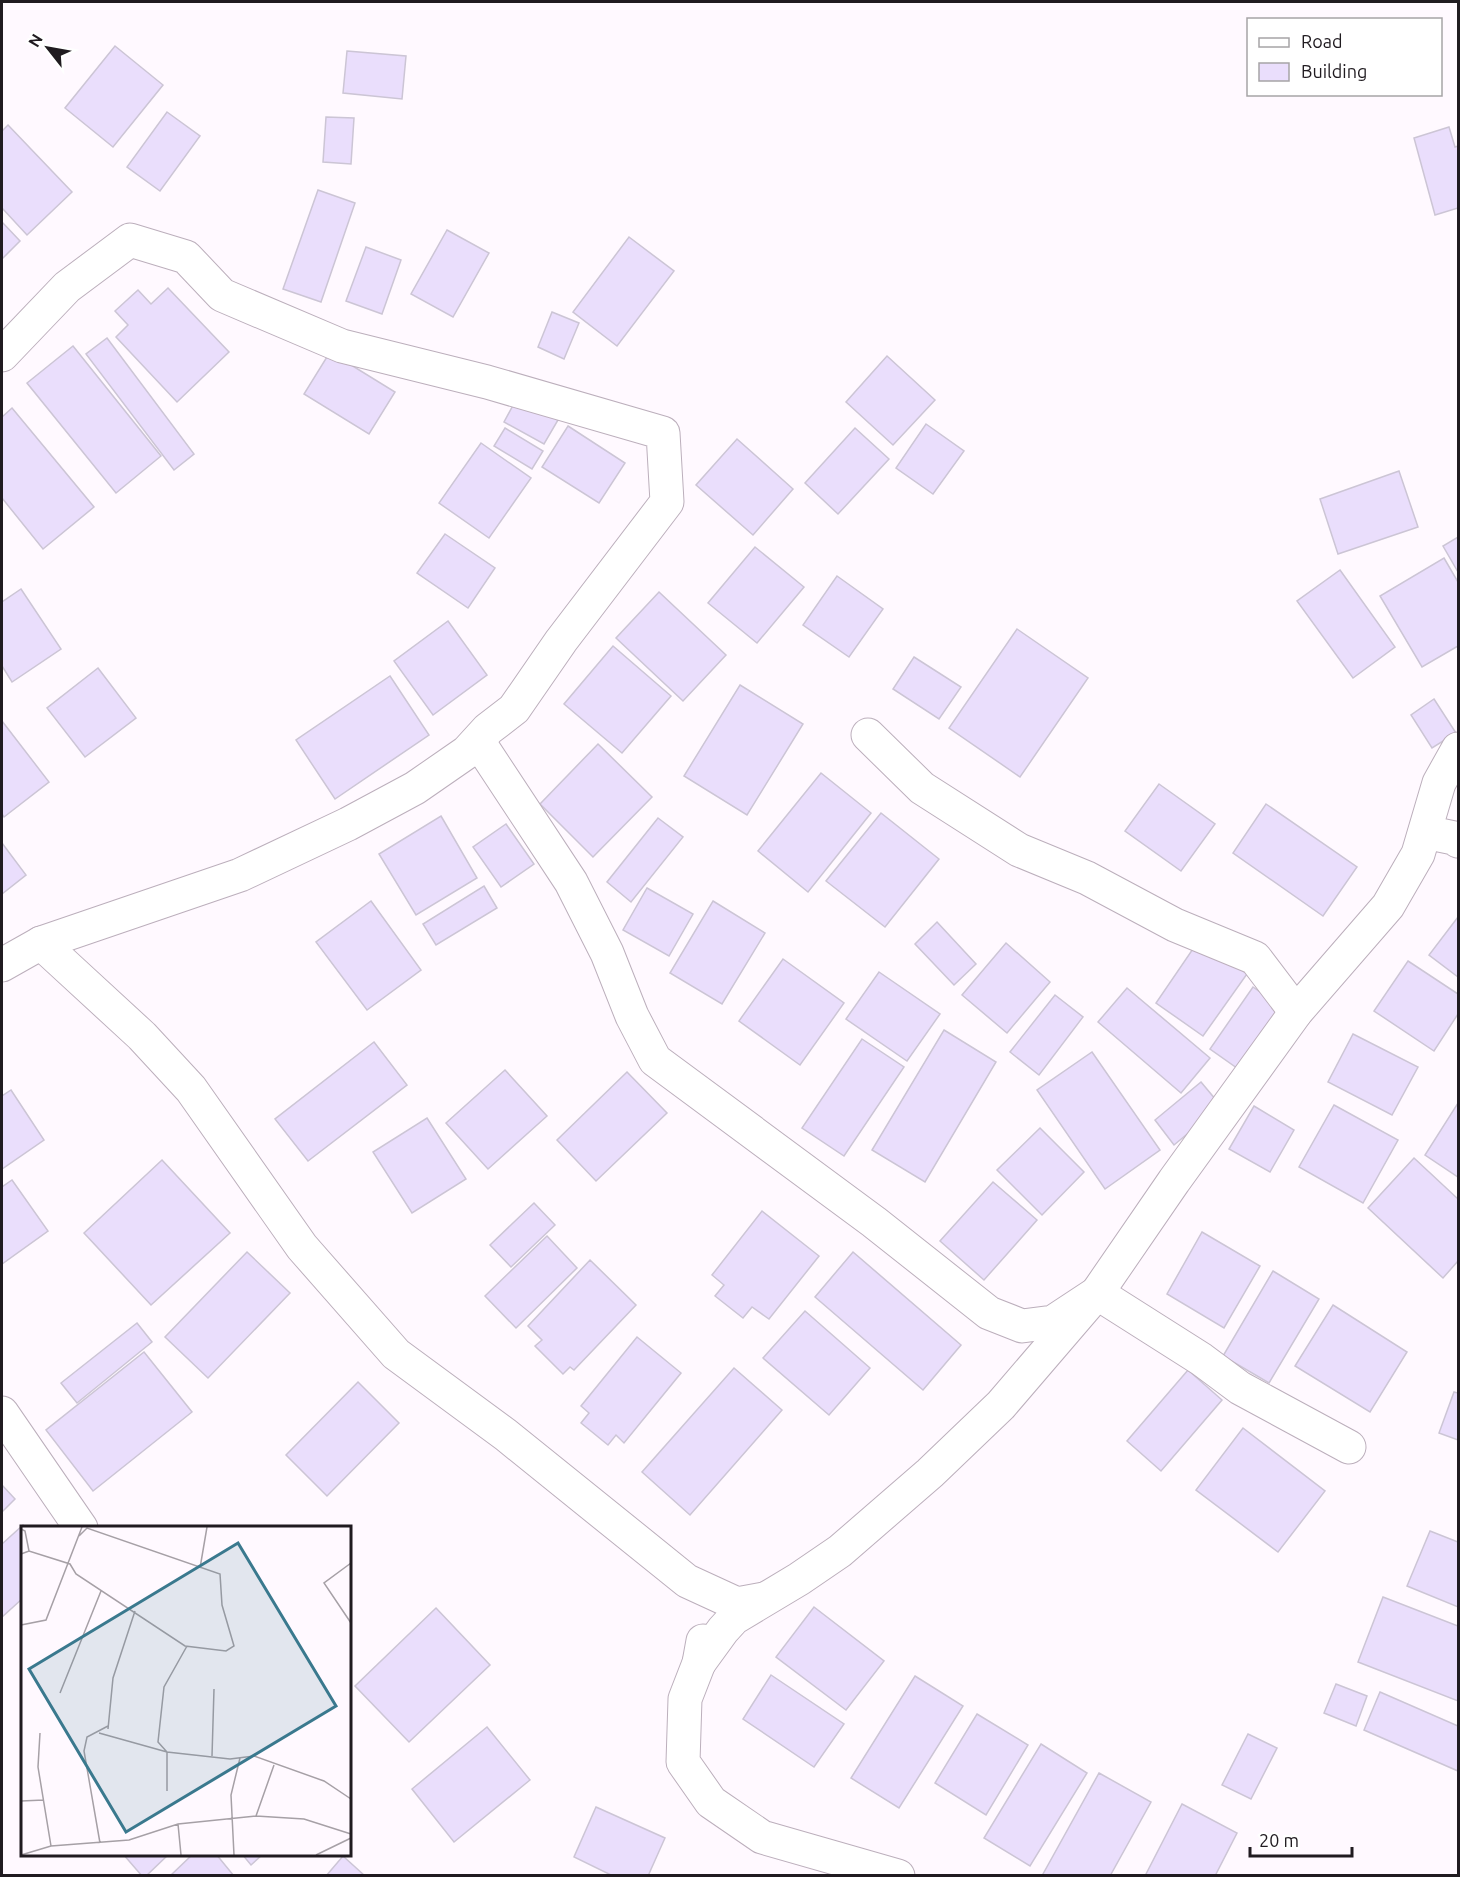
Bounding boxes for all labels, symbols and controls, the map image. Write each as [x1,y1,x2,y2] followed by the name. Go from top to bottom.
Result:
[18,18,78,78] north arrow
[1247,18,1442,96] legend
[24,31,46,50] text: N
[1301,31,1343,51] text: Road
[1301,61,1367,81] text: Building
[21,1526,351,1856] inset map
[1250,1820,1352,1858] scale bar
[1259,1830,1299,1850] text: 20 m

